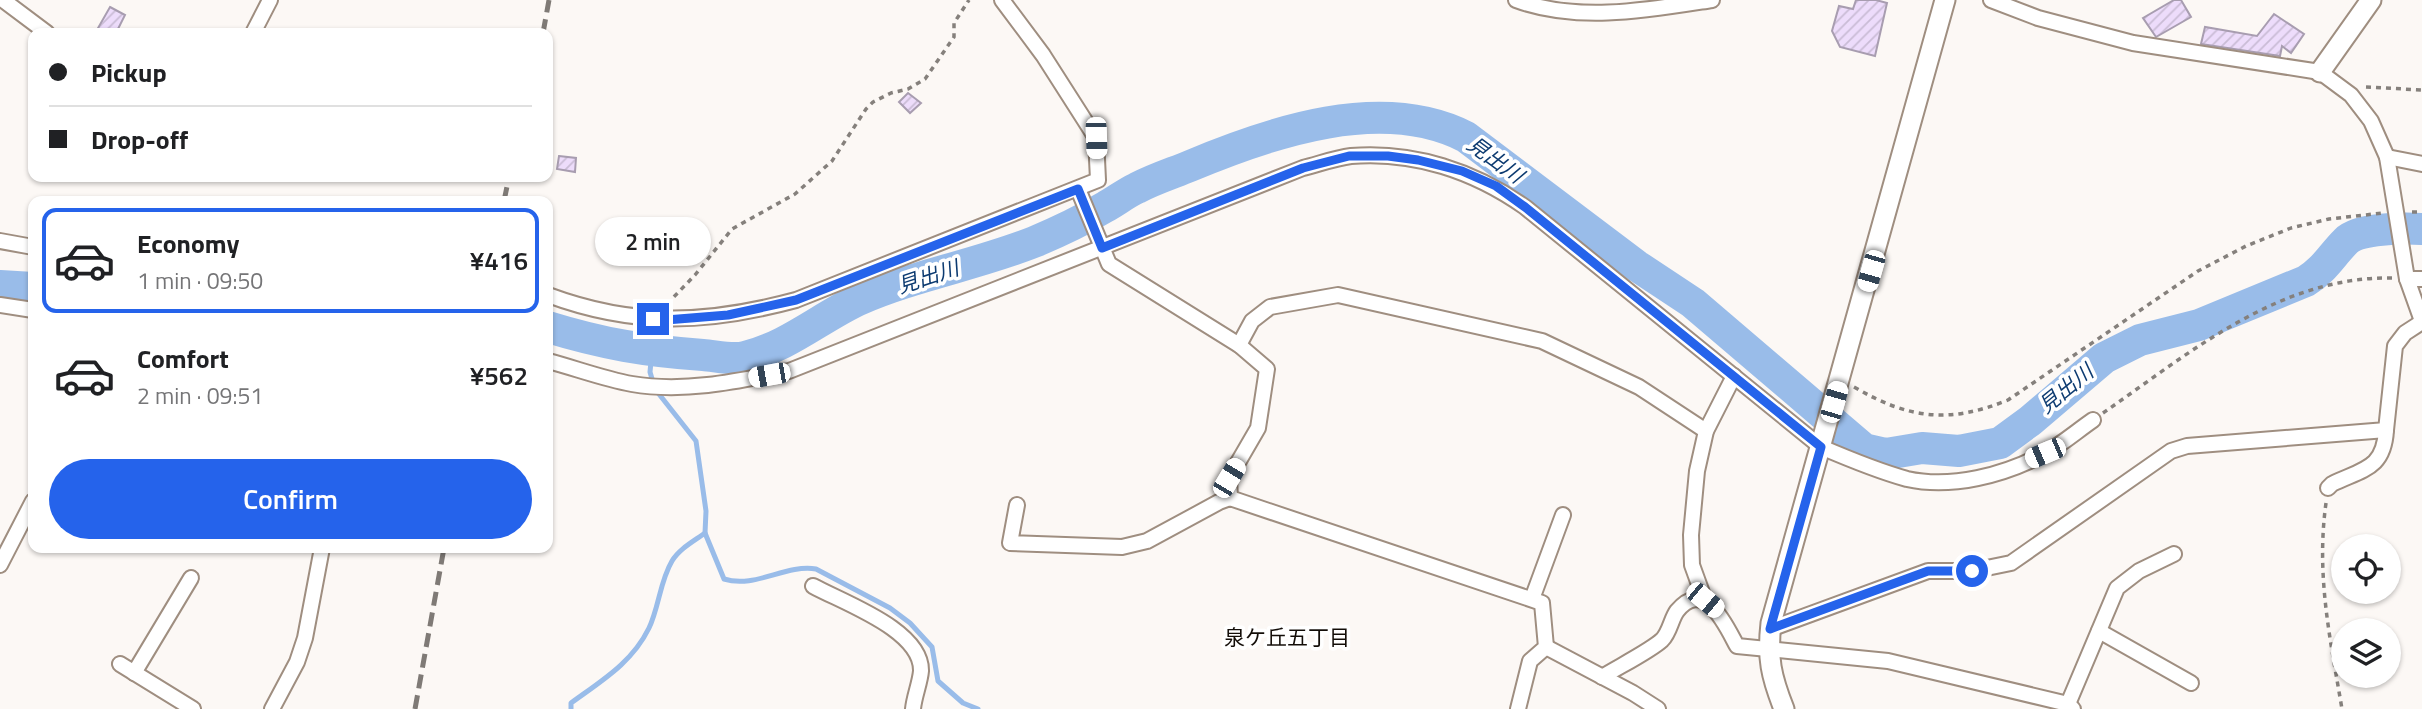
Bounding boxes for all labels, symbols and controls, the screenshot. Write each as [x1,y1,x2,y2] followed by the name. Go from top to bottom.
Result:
[91,53,167,92] text: Pickup
[1085,117,1108,159] car
[91,120,188,159] text: Drop-off
[1461,128,1532,192] water label: 見出川
[595,218,711,266] callout: 2 min
[137,224,239,263] text: Economy
[625,224,681,259] text: 2 min
[53,229,116,292] icon: car
[470,241,528,280] text: ¥416
[1856,248,1887,294] car
[893,250,964,301] water label: 見出川
[137,263,263,298] text: 1 min · 09:50
[637,303,669,335] route end
[137,339,229,378] text: Comfort
[53,344,116,407] icon: car
[2031,355,2101,420] water label: 見出川
[470,356,528,395] text: ¥562
[747,361,792,389] car
[137,378,263,413] text: 2 min · 09:51
[1819,379,1850,425] car
[2022,435,2069,471] car
[1210,455,1249,501] car
[49,459,532,539] button: Confirm
[2331,534,2401,688] map controls
[2331,534,2401,604] button: locate
[1956,555,1988,587] route start
[1683,578,1728,622] car
[2331,618,2401,688] button: layers
[1224,621,1350,653] district label: 泉ケ丘五丁目

